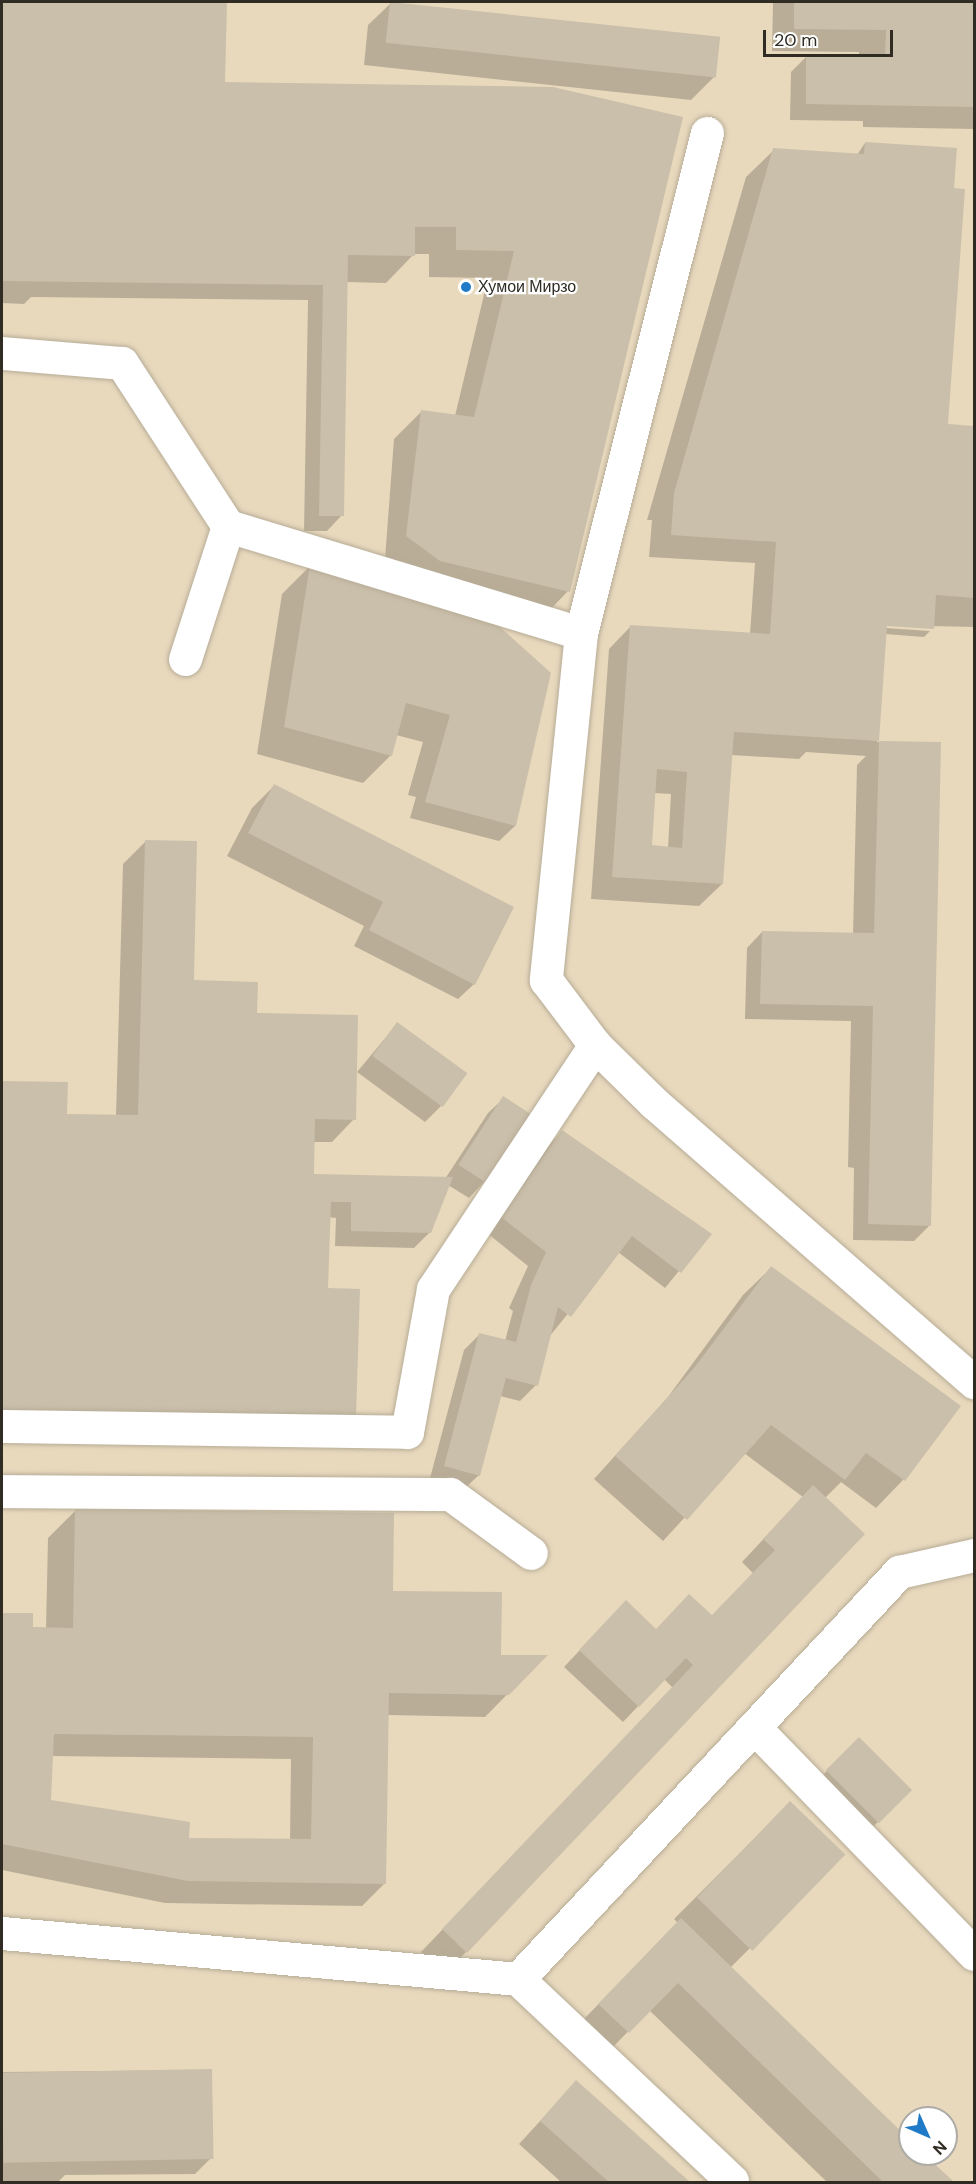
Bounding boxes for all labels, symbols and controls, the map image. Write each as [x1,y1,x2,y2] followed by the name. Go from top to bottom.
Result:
[766,18,896,56] scale bar
[774,28,817,52] text: 20 m
[478,277,576,297] place label: Хумои Мирзо
[459,280,473,294] marker: Хумои Мирзо
[898,2106,958,2166] north arrow
[928,2136,951,2159] text: N

